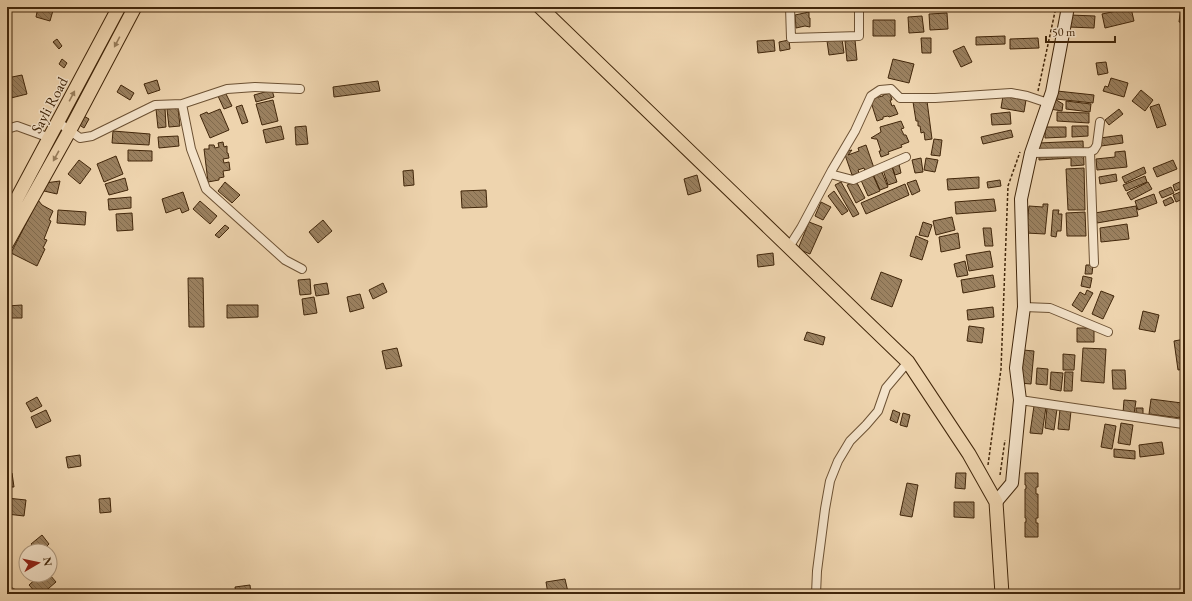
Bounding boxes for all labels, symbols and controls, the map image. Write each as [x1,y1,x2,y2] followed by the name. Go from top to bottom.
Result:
[1046,18,1115,44] scale bar
[1052,24,1076,40] text: 50 m
[114,36,120,47] one-way arrow
[26,73,72,136] street label: Sayli Road
[68,90,75,102] one-way arrow
[52,150,59,162] one-way arrow
[18,543,58,583] north arrow
[40,556,56,567] text: N

